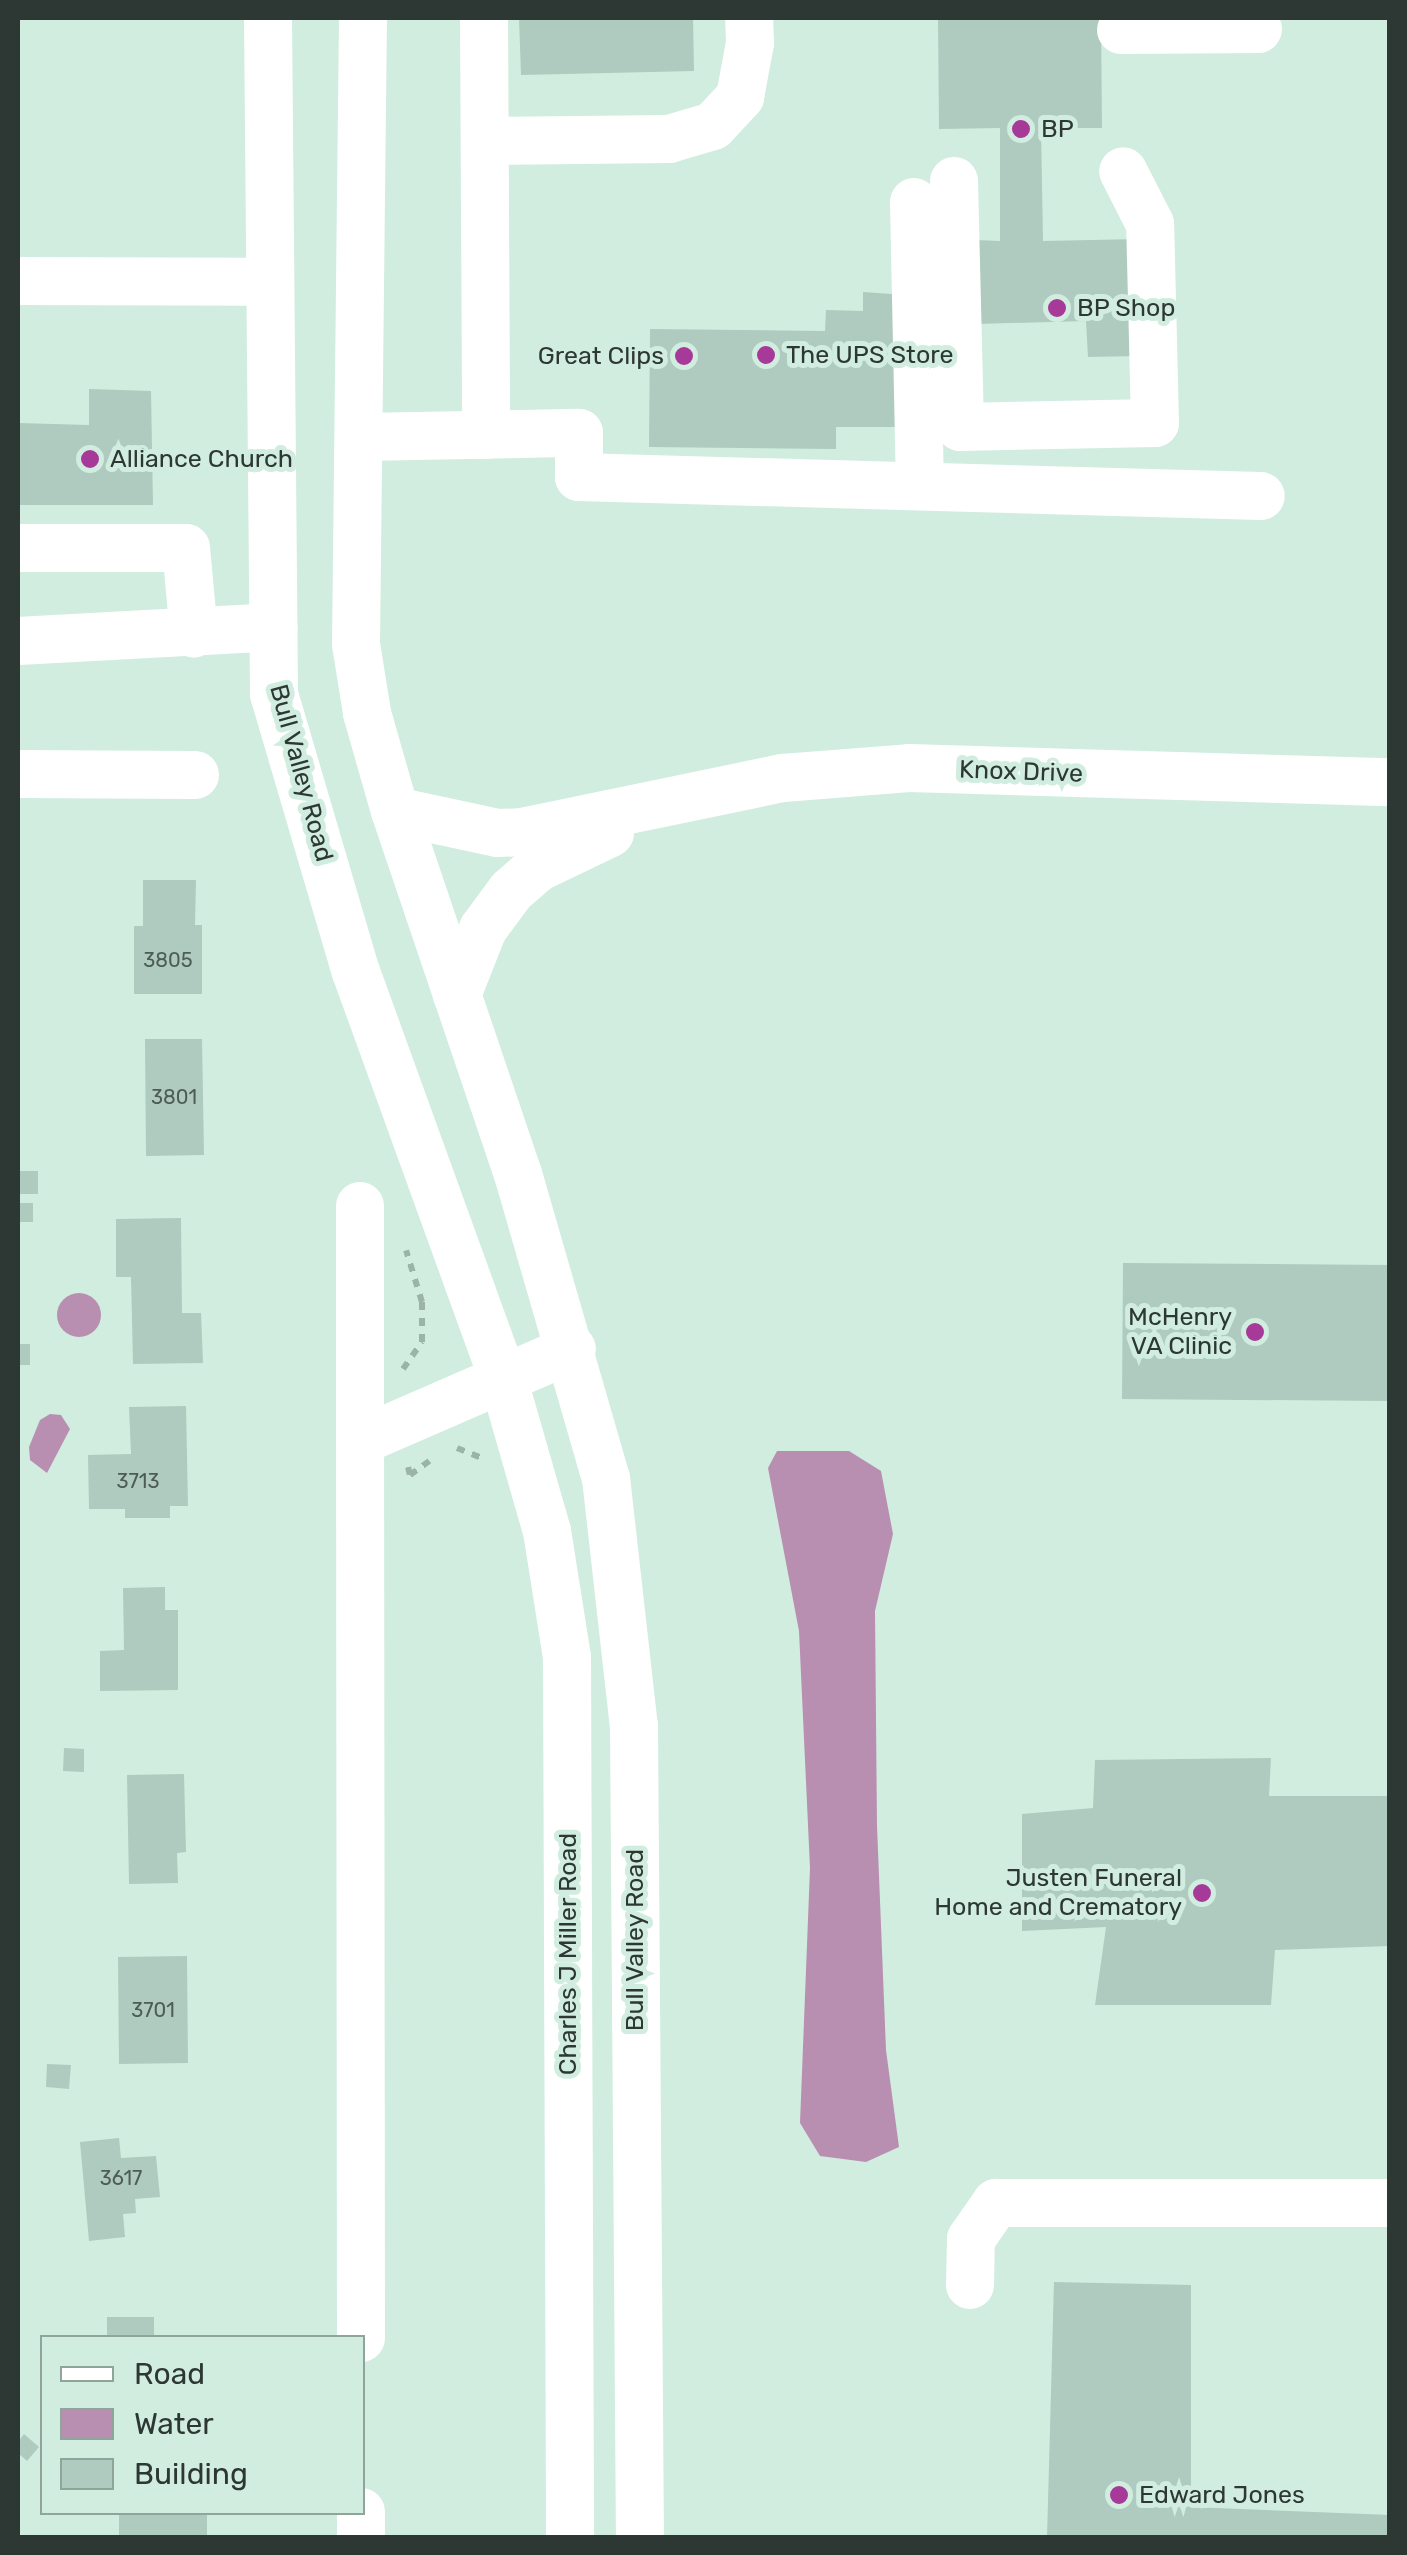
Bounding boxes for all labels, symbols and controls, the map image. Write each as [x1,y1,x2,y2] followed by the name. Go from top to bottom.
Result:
[1041,114,1074,144] place label: BP
[1010,118,1032,140] marker: BP
[1077,293,1176,323] place label: BP Shop
[1046,297,1068,319] marker: BP Shop
[786,340,954,370] place label: The UPS Store
[538,341,664,371] place label: Great Clips
[755,344,777,366] marker: The UPS Store
[673,345,695,367] marker: Great Clips
[110,444,293,474] place label: Alliance Church
[79,448,101,470] marker: Alliance Church
[263,680,339,866] street label: Bull Valley Road
[959,755,1083,789] street label: Knox Drive
[143,948,193,972] house number: 3805
[151,1085,197,1109] house number: 3801
[1128,1303,1232,1362] place label: McHenry VA Clinic
[1242,1319,1268,1345] marker: McHenry VA Clinic
[117,1469,159,1493] house number: 3713
[553,1832,583,2076] street label: Charles J Miller Road
[620,1848,650,2032] street label: Bull Valley Road
[934,1864,1182,1923] place label: Justen Funeral Home and Crematory
[1191,1882,1213,1904] marker: Justen Funeral Home and Crematory
[131,1998,175,2022] house number: 3701
[100,2166,142,2190] house number: 3617
[40,2335,365,2515] legend
[134,2356,205,2392] text: Road
[134,2406,214,2442] text: Water
[134,2456,248,2492] text: Building
[1139,2480,1305,2510] place label: Edward Jones
[1108,2484,1130,2506] marker: Edward Jones

